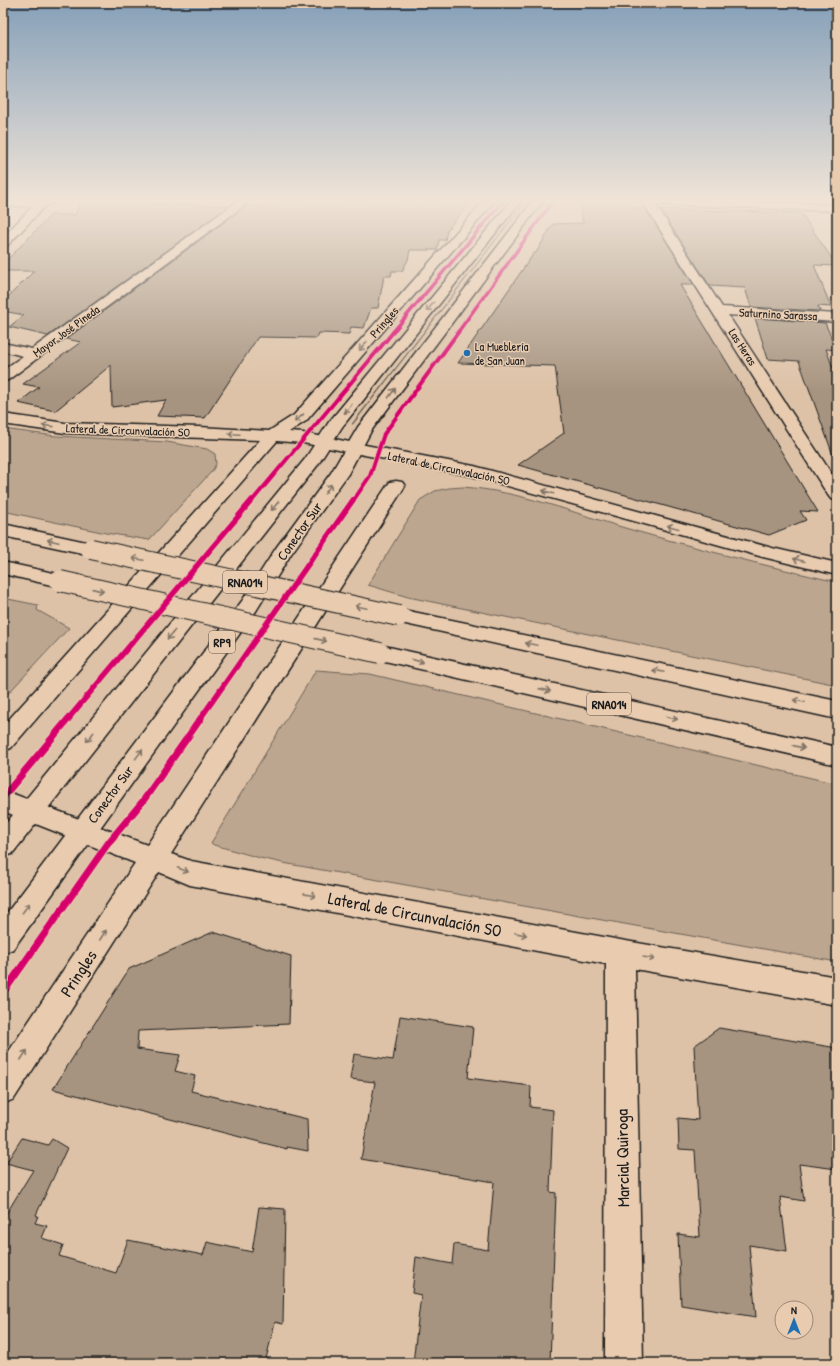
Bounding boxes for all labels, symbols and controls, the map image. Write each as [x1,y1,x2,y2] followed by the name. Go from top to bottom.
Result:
[29,301,103,361] street label: Mayor José Pineda
[366,302,403,341] street label: Pringles
[425,302,434,313] one-way arrow
[738,303,818,325] street label: Saturnino Sarassa
[725,325,761,369] street label: Las Heras
[475,338,529,369] place label: La Mueblería de San Juan
[358,341,368,351] one-way arrow
[462,348,472,358] marker: La Mueblería de San Juan
[388,387,397,398] one-way arrow
[344,403,353,414] one-way arrow
[294,413,304,422] one-way arrow
[66,419,191,441] street label: Lateral de Circunvalación SO
[42,422,55,430] one-way arrow
[228,430,241,437] one-way arrow
[386,447,512,489] street label: Lateral de Circunvalación SO
[324,484,332,495] one-way arrow
[542,488,555,495] one-way arrow
[272,498,326,564] street label: Conector Sur
[271,501,279,512] one-way arrow
[667,523,680,530] one-way arrow
[47,536,60,544] one-way arrow
[132,555,145,563] one-way arrow
[793,556,806,563] one-way arrow
[223,571,267,593] road number: RNA014
[92,586,105,594] one-way arrow
[355,603,368,611] one-way arrow
[167,630,176,641] one-way arrow
[209,631,235,653] road number: RP9
[314,636,327,644] one-way arrow
[525,639,538,647] one-way arrow
[412,658,425,666] one-way arrow
[652,667,665,675] one-way arrow
[538,686,551,694] one-way arrow
[587,693,631,715] road number: RNA014
[793,697,806,705] one-way arrow
[665,715,678,723] one-way arrow
[86,731,94,742] one-way arrow
[792,744,805,752] one-way arrow
[135,749,143,760] one-way arrow
[83,761,138,827] street label: Conector Sur
[176,866,188,874] one-way arrow
[326,886,504,942] street label: Lateral de Circunvalación SO
[303,891,316,899] one-way arrow
[22,903,30,914] one-way arrow
[99,929,107,940] one-way arrow
[514,930,527,938] one-way arrow
[54,945,102,1001] street label: Pringles
[642,954,655,962] one-way arrow
[21,1049,29,1061] one-way arrow
[610,1108,634,1207] street label: Marcial Quiroga
[774,1300,814,1340] north arrow
[791,1303,797,1317] text: N

